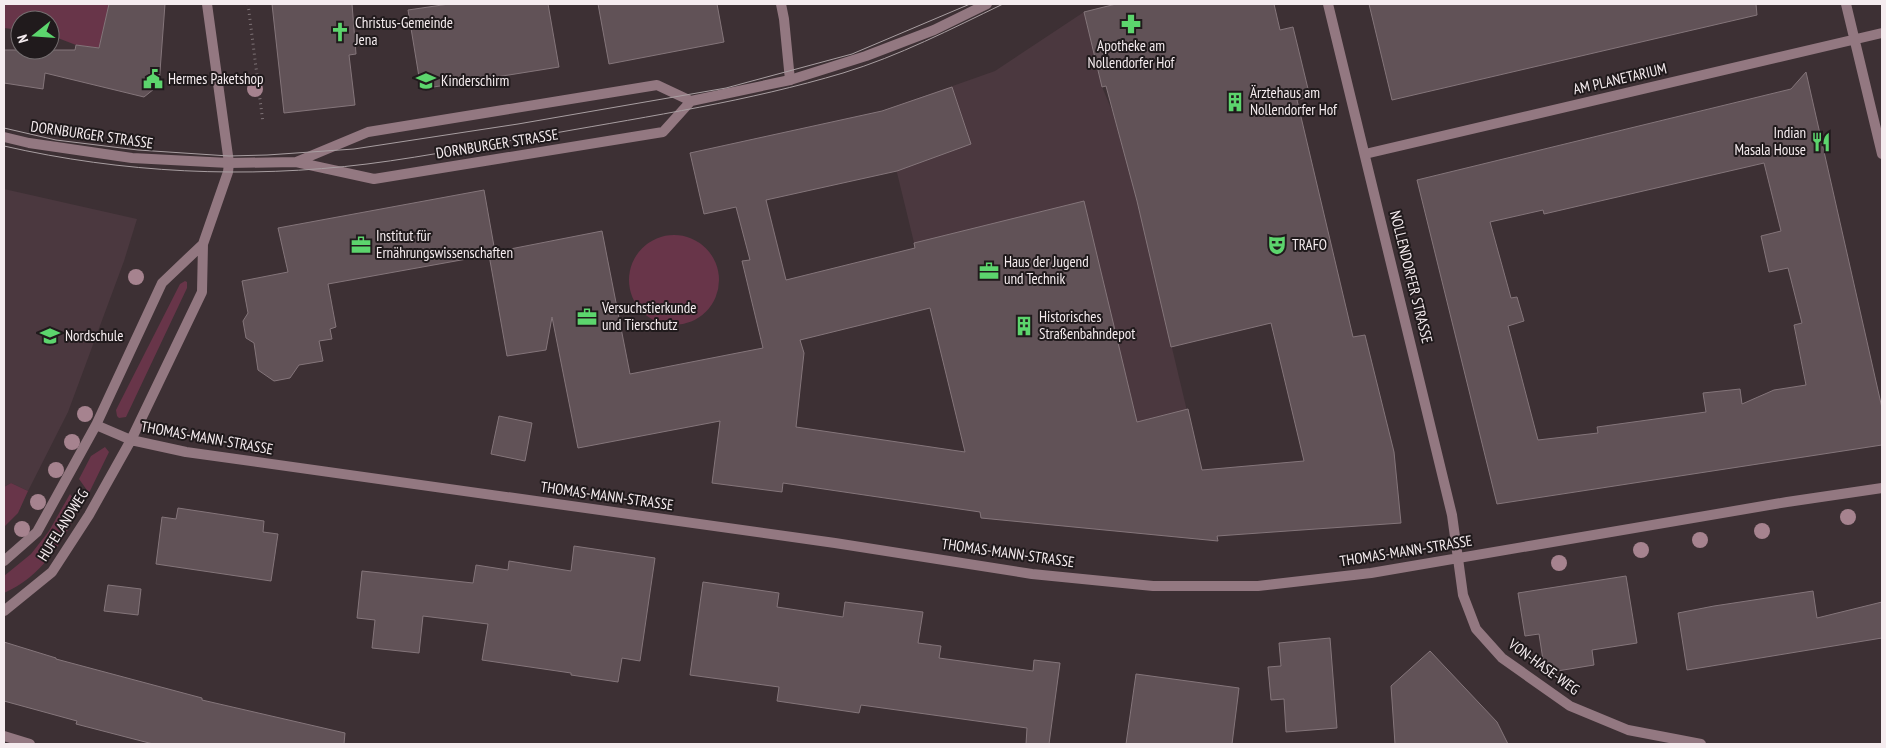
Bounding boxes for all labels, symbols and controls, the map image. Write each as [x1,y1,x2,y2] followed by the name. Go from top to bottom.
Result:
[10,10,60,60] north arrow
[354,13,453,49] place label: Christus-Gemeinde Jena
[1120,13,1142,35] pharmacy icon: Apotheke am Nollendorfer Hof
[329,21,351,43] church icon: Christus-Gemeinde Jena
[13,33,32,45] text: N
[1088,36,1176,72] place label: Apotheke am Nollendorfer Hof
[1571,59,1669,99] street label: AM PLANETARIUM
[142,68,164,90] public building icon: Hermes Paketshop
[168,69,264,88] place label: Hermes Paketshop
[415,70,437,92] school or university icon: Kinderschirm
[441,71,509,90] place label: Kinderschirm
[1250,83,1338,119] place label: Ärztehaus am Nollendorfer Hof
[1224,91,1246,113] building icon: Ärztehaus am Nollendorfer Hof
[30,116,155,153] street label: DORNBURGER STRASSE
[1734,123,1806,159] place label: Indian Masala House
[434,124,559,163] street label: DORNBURGER STRASSE
[1810,131,1832,153] restaurant icon: Indian Masala House
[1386,209,1437,345] street label: NOLLENDORFER STRASSE
[376,226,513,262] place label: Institut für Ernährungswissenschaften
[350,234,372,256] office icon: Institut für Ernährungswissenschaften
[1266,234,1288,256] theatre icon: TRAFO
[1292,235,1327,254] place label: TRAFO
[1004,252,1089,288] place label: Haus der Jugend und Technik
[978,260,1000,282] office icon: Haus der Jugend und Technik
[601,298,696,334] place label: Versuchstierkunde und Tierschutz
[576,306,598,328] office icon: Versuchstierkunde und Tierschutz
[1039,307,1135,343] place label: Historisches Straßenbahndepot
[1013,315,1035,337] building icon: Historisches Straßenbahndepot
[39,325,61,347] school or university icon: Nordschule
[65,326,123,345] place label: Nordschule
[139,417,275,458] street label: THOMAS-MANN-STRASSE
[539,477,675,514] street label: THOMAS-MANN-STRASSE
[33,485,92,564] street label: HUFELANDWEG
[1338,531,1474,570] street label: THOMAS-MANN-STRASSE
[940,534,1076,571] street label: THOMAS-MANN-STRASSE
[1504,634,1584,699] street label: VON-HASE-WEG

